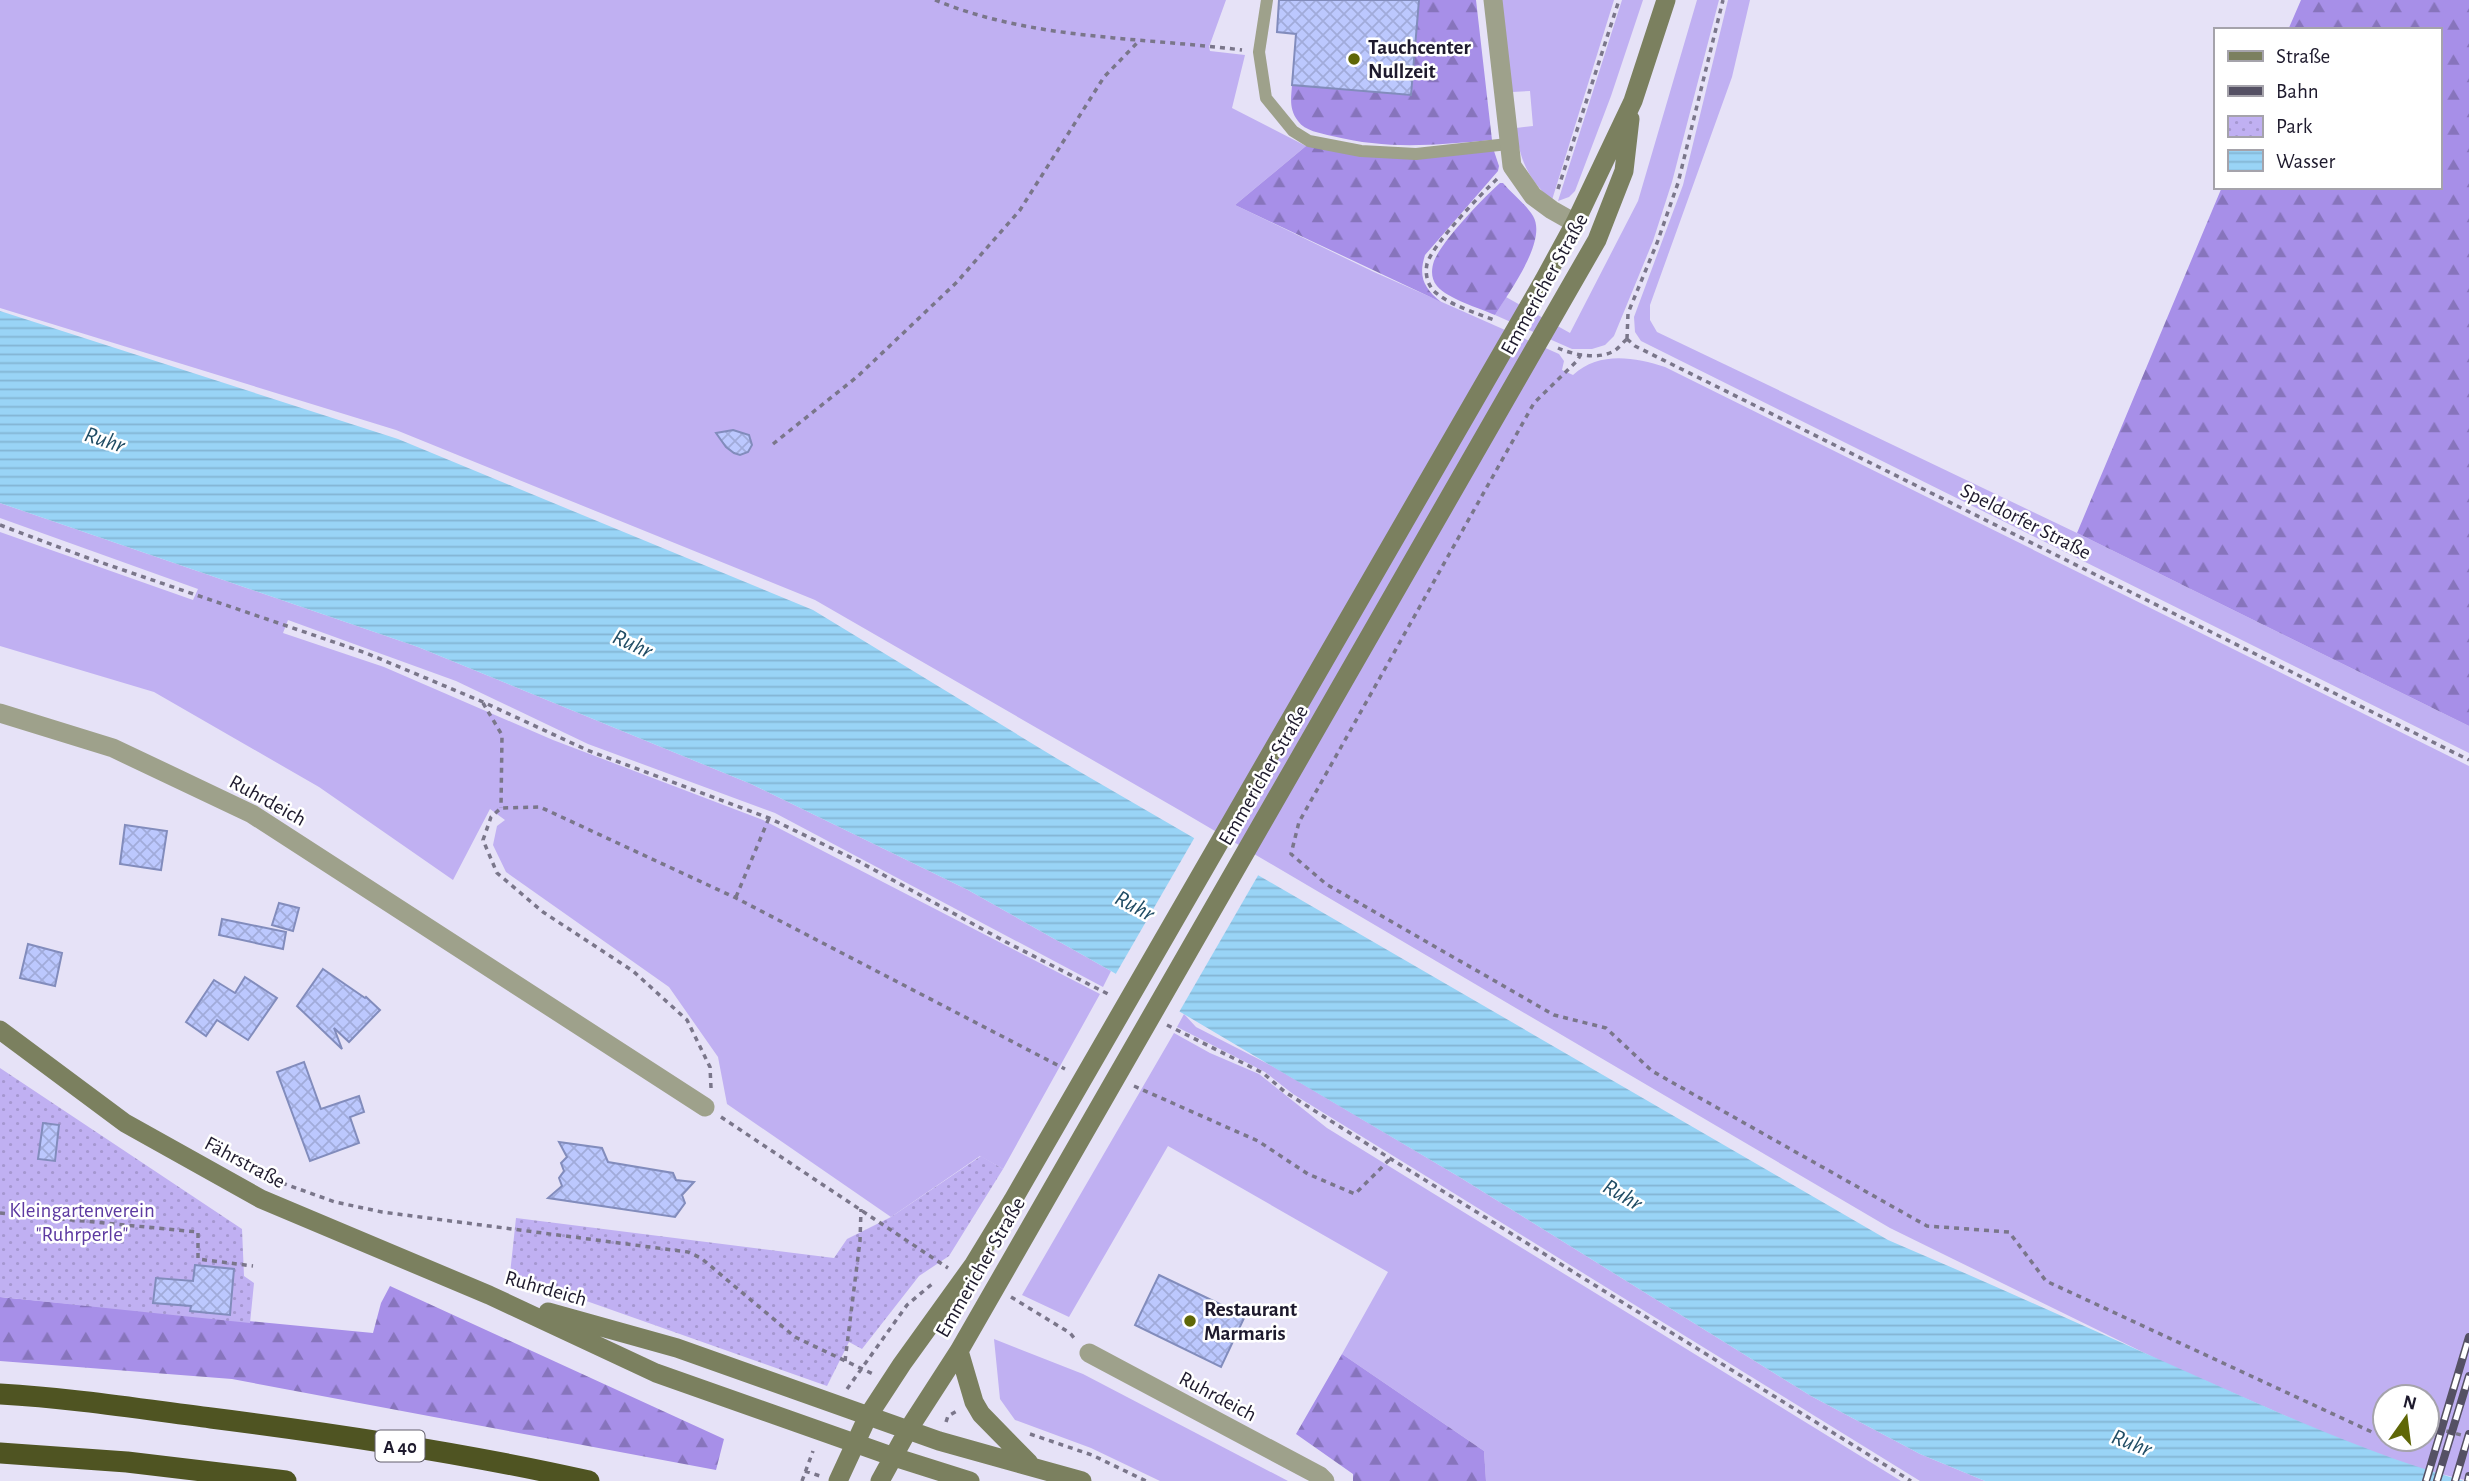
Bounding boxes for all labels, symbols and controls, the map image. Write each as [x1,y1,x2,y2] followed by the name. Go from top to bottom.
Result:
[2214,28,2441,189] legend
[1368,37,1471,82] place label: Tauchcenter Nullzeit
[2276,46,2330,67] text: Straße
[1346,51,1362,67] marker: Tauchcenter Nullzeit
[2276,81,2319,102] text: Bahn
[2276,116,2313,137] text: Park
[2276,151,2336,172] text: Wasser
[1497,210,1592,358] street label: Emmericher Straße
[82,423,128,458] water label: Ruhr
[1957,480,2094,563] street label: Speldorfer Straße
[609,626,656,663] water label: Ruhr
[1215,702,1312,849] street label: Emmericher Straße
[226,771,310,830] street label: Ruhrdeich
[1111,887,1158,926] water label: Ruhr
[201,1133,288,1192] street label: Fährstraße
[1599,1175,1646,1216] water label: Ruhr
[932,1194,1029,1341] street label: Emmericher Straße
[9,1200,155,1245] park label: Kleingartenverein "Ruhrperle"
[503,1267,589,1310] street label: Ruhrdeich
[1204,1299,1297,1344] place label: Restaurant Marmaris
[1182,1313,1198,1329] marker: Restaurant Marmaris
[1176,1367,1260,1425] street label: Ruhrdeich
[2371,1383,2441,1453] north arrow
[2401,1392,2418,1414] text: N
[2108,1425,2155,1462] water label: Ruhr
[376,1430,424,1462] road number: A 40

